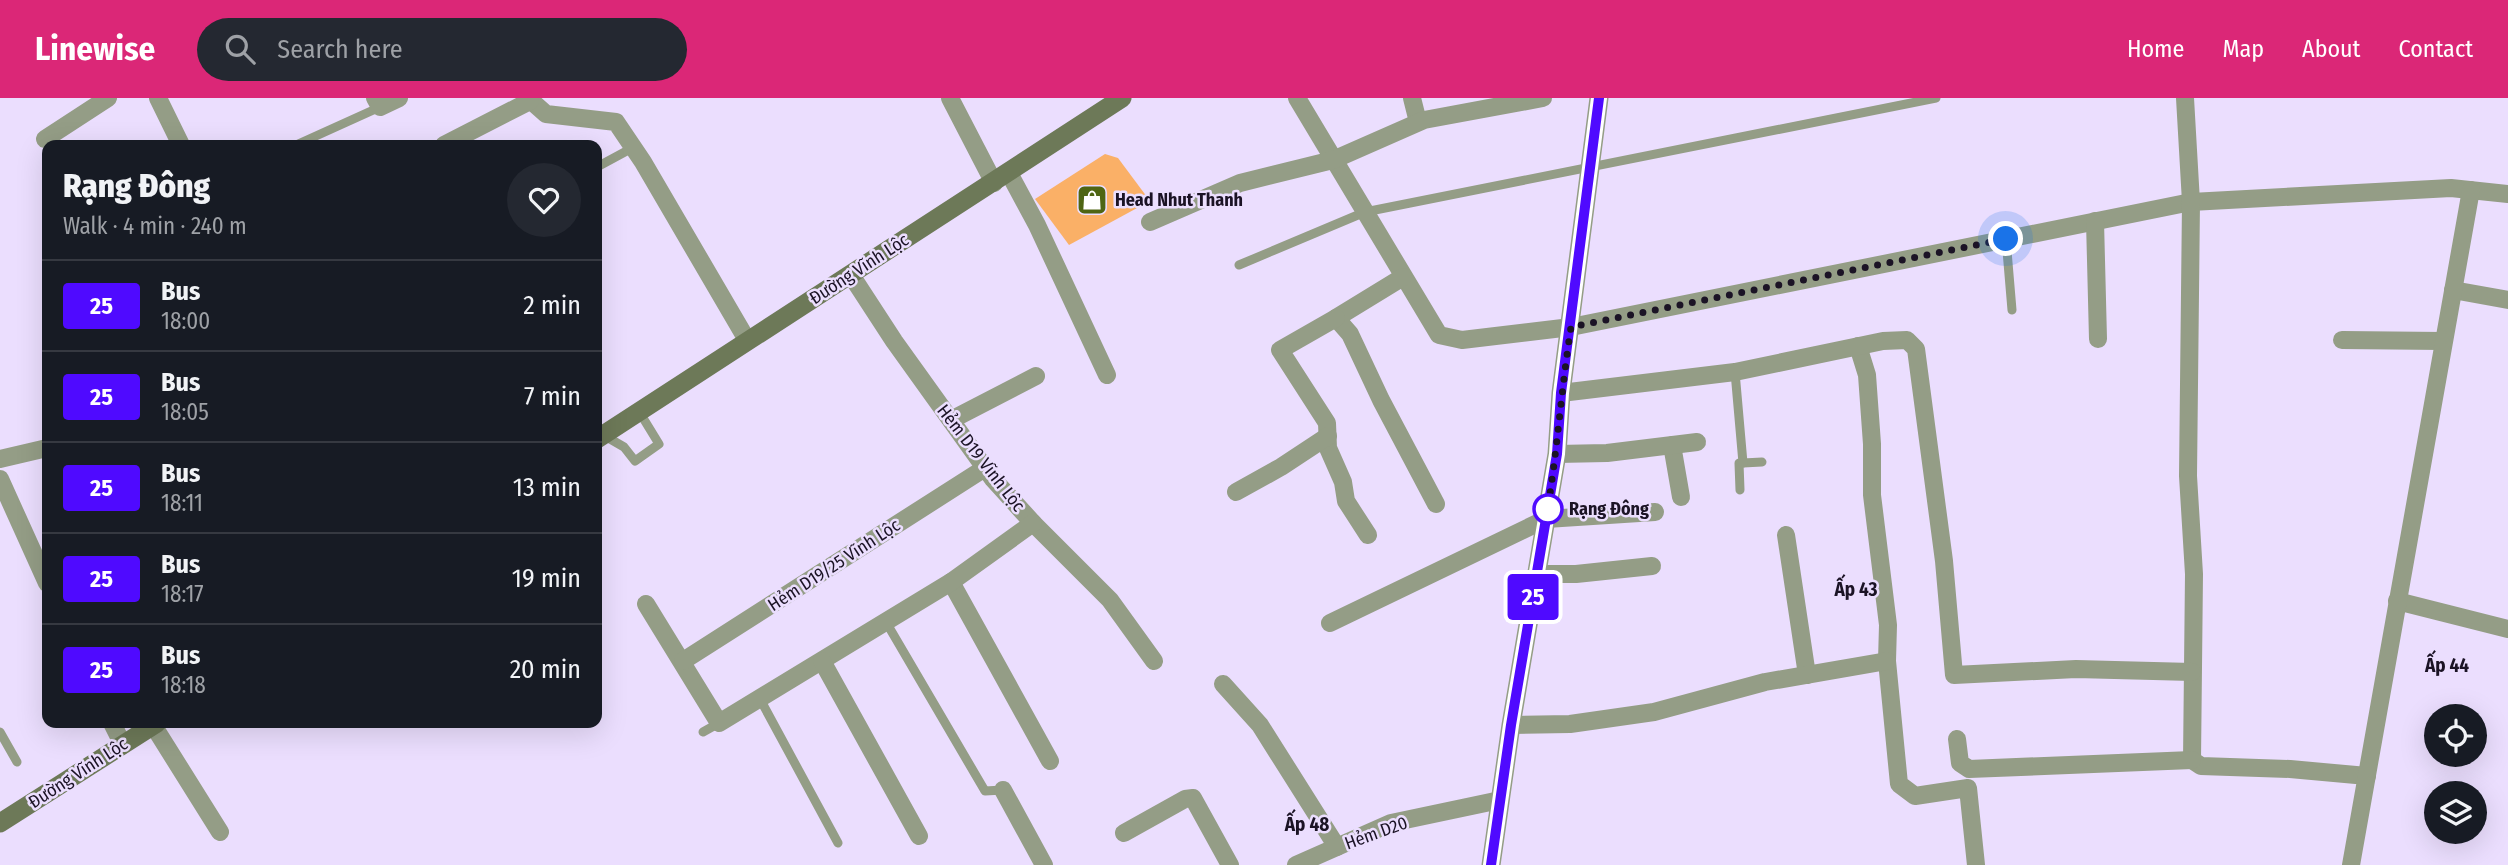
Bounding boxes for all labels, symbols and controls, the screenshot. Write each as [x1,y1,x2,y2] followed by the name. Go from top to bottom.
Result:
[197,18,687,81] search box
[35,29,155,69] text: Linewise
[221,30,259,68] icon: search
[277,34,403,65] text: Search here
[2127,35,2184,63] text: Home
[2222,35,2264,63] text: Map
[2302,35,2360,63] text: About
[2398,35,2473,63] text: Contact
[507,163,581,237] button: heart
[63,166,210,206] text: Rạng Đông
[1075,183,1109,217] shop icon: Head Nhut Thanh
[1115,189,1243,211] place label: Head Nhut Thanh
[63,212,247,240] text: Walk · 4 min · 240 m
[1988,221,2023,256] your location
[805,229,913,309] street label: Đường Vĩnh Lộc
[161,276,200,307] text: Bus
[523,290,581,321] text: 2 min
[90,292,113,320] text: 25
[161,307,210,335] text: 18:00
[161,367,200,398] text: Bus
[524,381,581,412] text: 7 min
[90,383,113,411] text: 25
[161,398,209,426] text: 18:05
[932,400,1030,516] street label: Hẻm D19 Vĩnh Lộc
[161,458,200,489] text: Bus
[513,472,581,503] text: 13 min
[90,474,113,502] text: 25
[161,489,203,517] text: 18:11
[1533,494,1563,524] marker: Rạng Đông
[1569,498,1649,520] place label: Rạng Đông
[764,514,904,616] street label: Hẻm D19/25 Vĩnh Lộc
[161,549,200,580] text: Bus
[512,563,581,594] text: 19 min
[90,565,113,593] text: 25
[1833,573,1878,601] district label: Ấp 43
[1502,574,1564,620] line badge: 25
[161,580,204,608] text: 18:17
[1522,583,1544,611] text: 25
[161,640,200,671] text: Bus
[2424,649,2469,677] district label: Ấp 44
[510,654,581,685] text: 20 min
[90,656,113,684] text: 25
[161,671,206,699] text: 18:18
[2424,704,2487,844] map controls
[2424,704,2487,767] button: locate
[24,733,132,813] street label: Đường Vĩnh Lộc
[2424,781,2487,844] button: layers
[1284,808,1329,836] district label: Ấp 48
[1342,812,1410,854] street label: Hẻm D20

